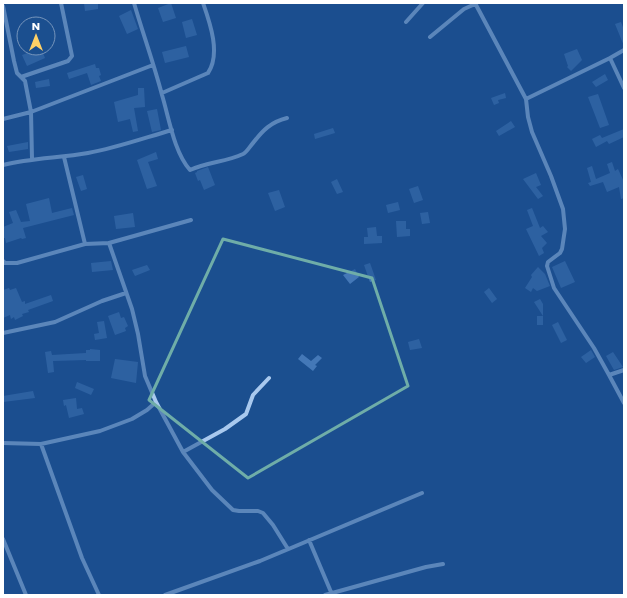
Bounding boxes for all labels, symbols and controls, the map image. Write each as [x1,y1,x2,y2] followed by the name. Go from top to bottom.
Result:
[16,16,56,56] north arrow
[32,18,40,34] text: N

